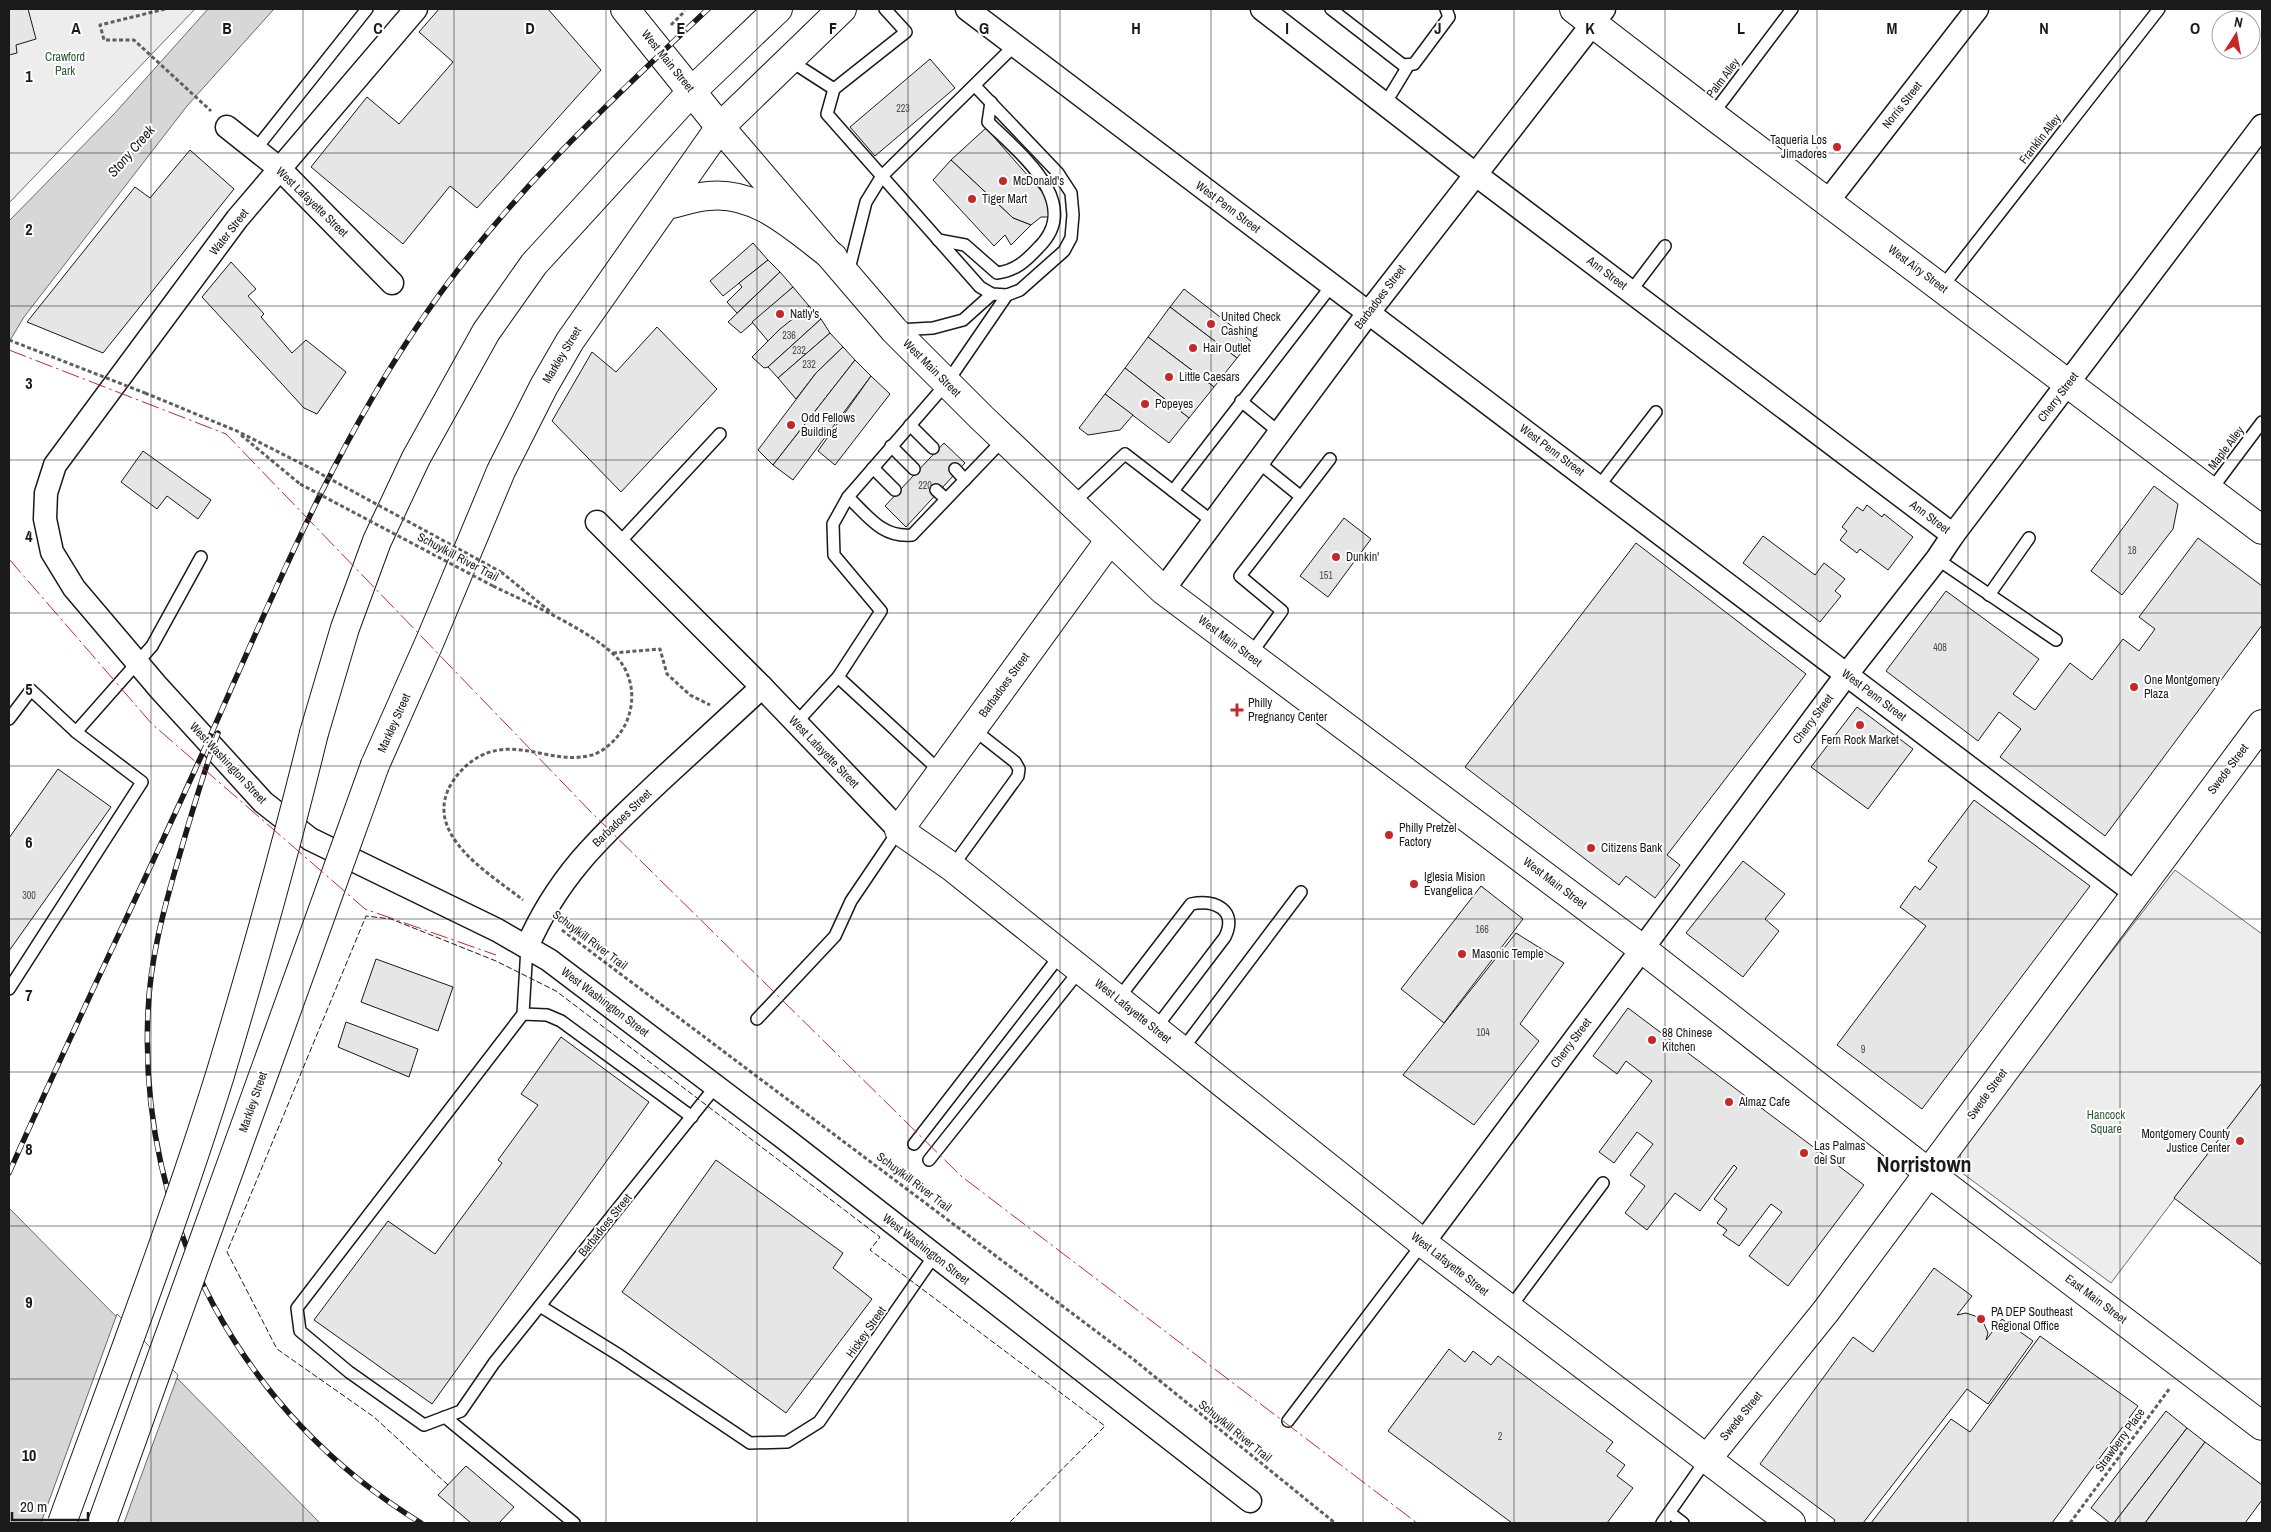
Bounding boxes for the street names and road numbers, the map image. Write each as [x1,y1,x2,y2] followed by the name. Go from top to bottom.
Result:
[638,26,698,96] street label: West Main Street
[1703,55,1743,101] street label: Palm Alley
[1879,78,1926,132] street label: Norris Street
[2016,111,2065,167] street label: Franklin Alley
[272,163,352,241] street label: West Lafayette Street
[1192,177,1264,237] street label: West Penn Street
[206,205,252,259] street label: Water Street
[1885,241,1951,297] street label: West Airy Street
[1583,252,1631,294] street label: Ann Street
[1351,261,1410,332] street label: Barbadoes Street
[539,323,585,386] street label: Markley Street
[900,336,965,401] street label: West Main Street
[2034,369,2082,425] street label: Cherry Street
[1516,420,1588,480] street label: West Penn Street
[2204,423,2248,473] street label: Maple Alley
[1906,496,1954,538] street label: Ann Street
[415,529,501,585] street label: Schuylkill River Trail
[1195,612,1265,670] street label: West Main Street
[975,649,1033,721] street label: Barbadoes Street
[1838,665,1910,725] street label: West Penn Street
[374,691,414,755] street label: Markley Street
[1789,691,1837,747] street label: Cherry Street
[785,712,863,792] street label: West Lafayette Street
[186,719,270,807] street label: West Washington Street
[2204,740,2252,797] street label: Swede Street
[589,785,655,850] street label: Barbadoes Street
[1520,854,1590,912] street label: West Main Street
[549,907,631,973] street label: Schuylkill River Trail
[558,964,652,1040] street label: West Washington Street
[1091,975,1175,1047] street label: West Lafayette Street
[1547,1015,1595,1071] street label: Cherry Street
[1963,1065,2011,1123] street label: Swede Street
[235,1069,271,1135] street label: Markley Street
[873,1149,955,1215] street label: Schuylkill River Trail
[575,1190,635,1260] street label: Barbadoes Street
[879,1210,973,1288] street label: West Washington Street
[1408,1229,1492,1300] street label: West Lafayette Street
[2062,1271,2130,1328] street label: East Main Street
[843,1303,890,1361] street label: Hickey Street
[1716,1388,1766,1444] street label: Swede Street
[1195,1397,1275,1465] street label: Schuylkill River Trail
[2092,1405,2148,1475] street label: Strawberry Place

